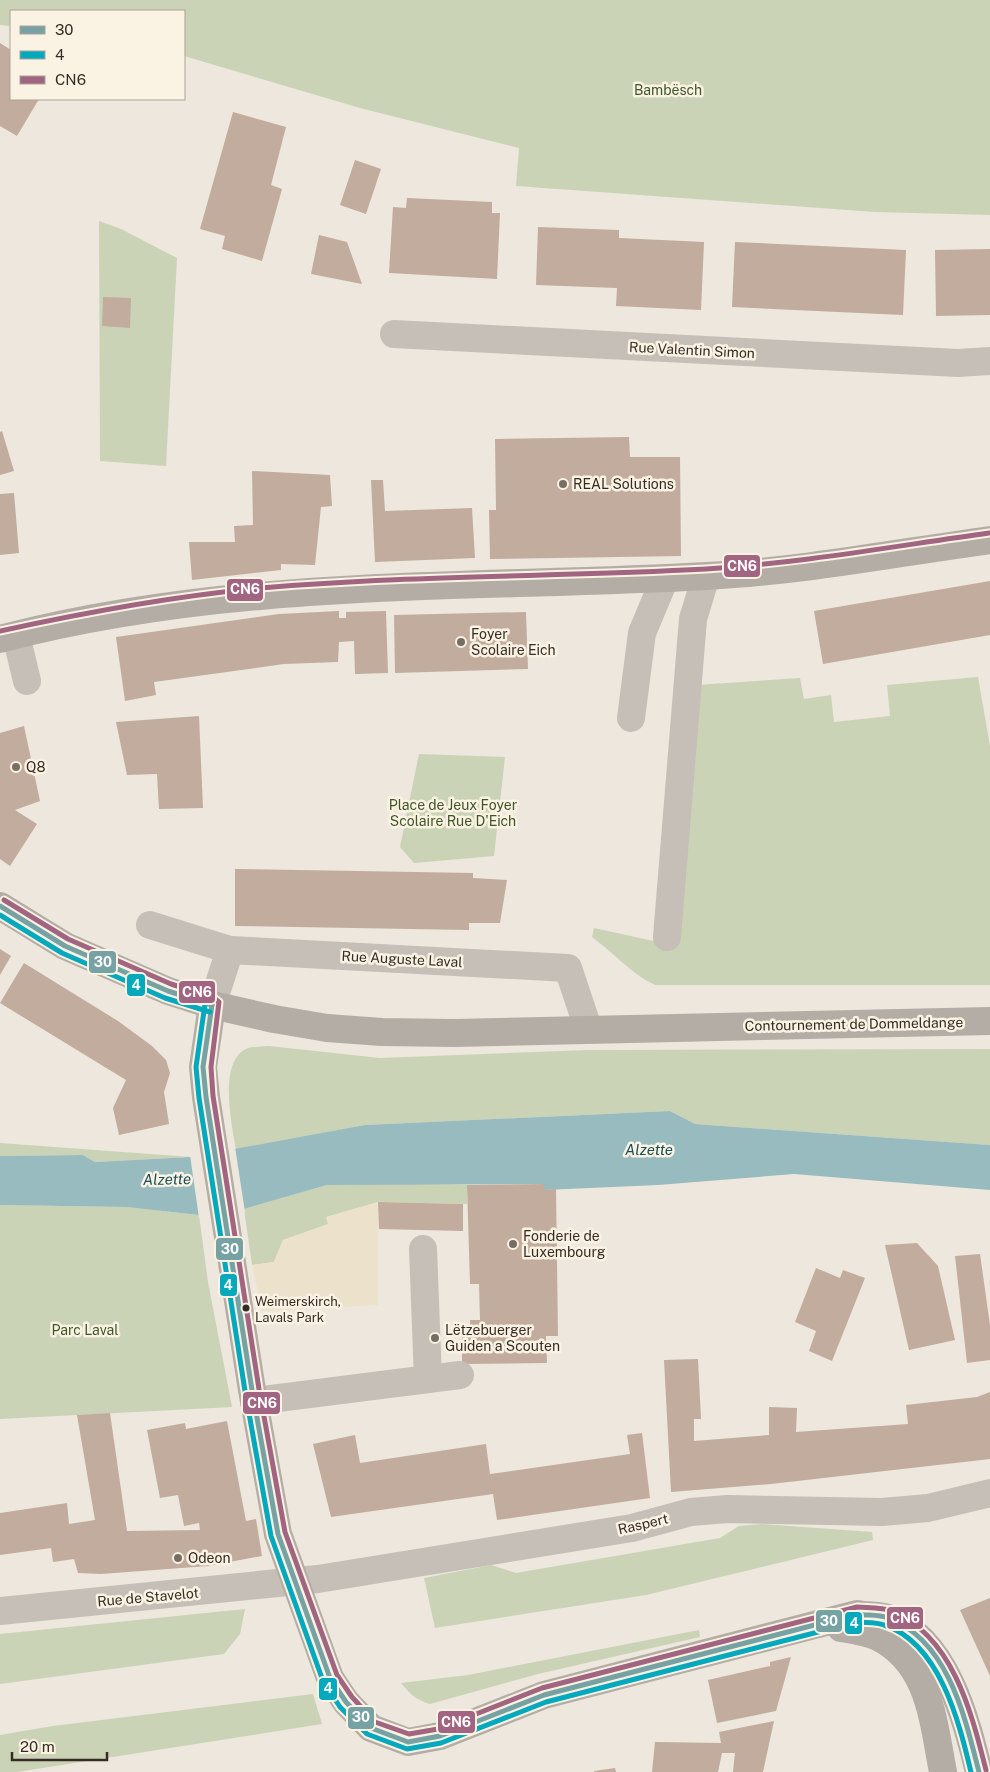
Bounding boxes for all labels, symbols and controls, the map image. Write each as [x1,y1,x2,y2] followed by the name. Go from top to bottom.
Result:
[10,10,185,100] legend
[55,21,74,38] text: 30
[55,46,64,63] text: 4
[55,71,86,88] text: CN6
[634,82,702,98] park label: Bambësch
[629,339,755,361] street label: Rue Valentin Simon
[573,476,674,492] place label: REAL Solutions
[557,478,569,490] marker: REAL Solutions
[723,554,761,578] line badge: CN6
[727,558,757,574] text: CN6
[226,578,264,602] line badge: CN6
[230,581,260,597] text: CN6
[471,626,556,658] place label: Foyer Scolaire Eich
[455,636,467,648] marker: Foyer Scolaire Eich
[26,759,46,775] place label: Q8
[10,761,22,773] marker: Q8
[389,797,517,829] park label: Place de Jeux Foyer Scolaire Rue D'Eich
[341,948,463,970] street label: Rue Auguste Laval
[88,950,117,974] line badge: 30
[94,954,112,970] text: 30
[126,973,146,997] line badge: 4
[131,977,141,993] text: 4
[178,980,216,1004] line badge: CN6
[182,984,212,1000] text: CN6
[745,1014,963,1034] street label: Contournement de Dommeldange
[625,1141,673,1158] water label: Alzette
[143,1170,191,1188] water label: Alzette
[523,1228,606,1260] place label: Fonderie de Luxembourg
[215,1237,244,1261] line badge: 30
[507,1238,519,1250] marker: Fonderie de Luxembourg
[221,1241,239,1257] text: 30
[219,1273,238,1297] line badge: 4
[223,1277,233,1293] text: 4
[255,1294,341,1325] place label: Weimerskirch, Lavals Park
[241,1303,251,1313] marker: Weimerskirch, Lavals Park
[51,1322,119,1338] park label: Parc Laval
[445,1322,560,1354] place label: Lëtzebuerger Guiden a Scouten
[429,1332,441,1344] marker: Lëtzebuerger Guiden a Scouten
[242,1391,281,1415] line badge: CN6
[247,1395,277,1411] text: CN6
[616,1510,670,1538] street label: Raspert
[188,1550,230,1566] place label: Odeon
[172,1552,184,1564] marker: Odeon
[97,1585,199,1609] street label: Rue de Stavelot
[886,1606,924,1630] line badge: CN6
[815,1609,843,1633] line badge: 30
[890,1610,920,1626] text: CN6
[844,1611,863,1635] line badge: 4
[820,1613,838,1629] text: 30
[849,1615,859,1631] text: 4
[318,1677,338,1701] line badge: 4
[323,1680,333,1696] text: 4
[347,1706,375,1730] line badge: 30
[352,1709,370,1725] text: 30
[437,1710,476,1734] line badge: CN6
[441,1714,471,1730] text: CN6
[12,1730,108,1762] scale bar
[20,1738,55,1755] text: 20 m

